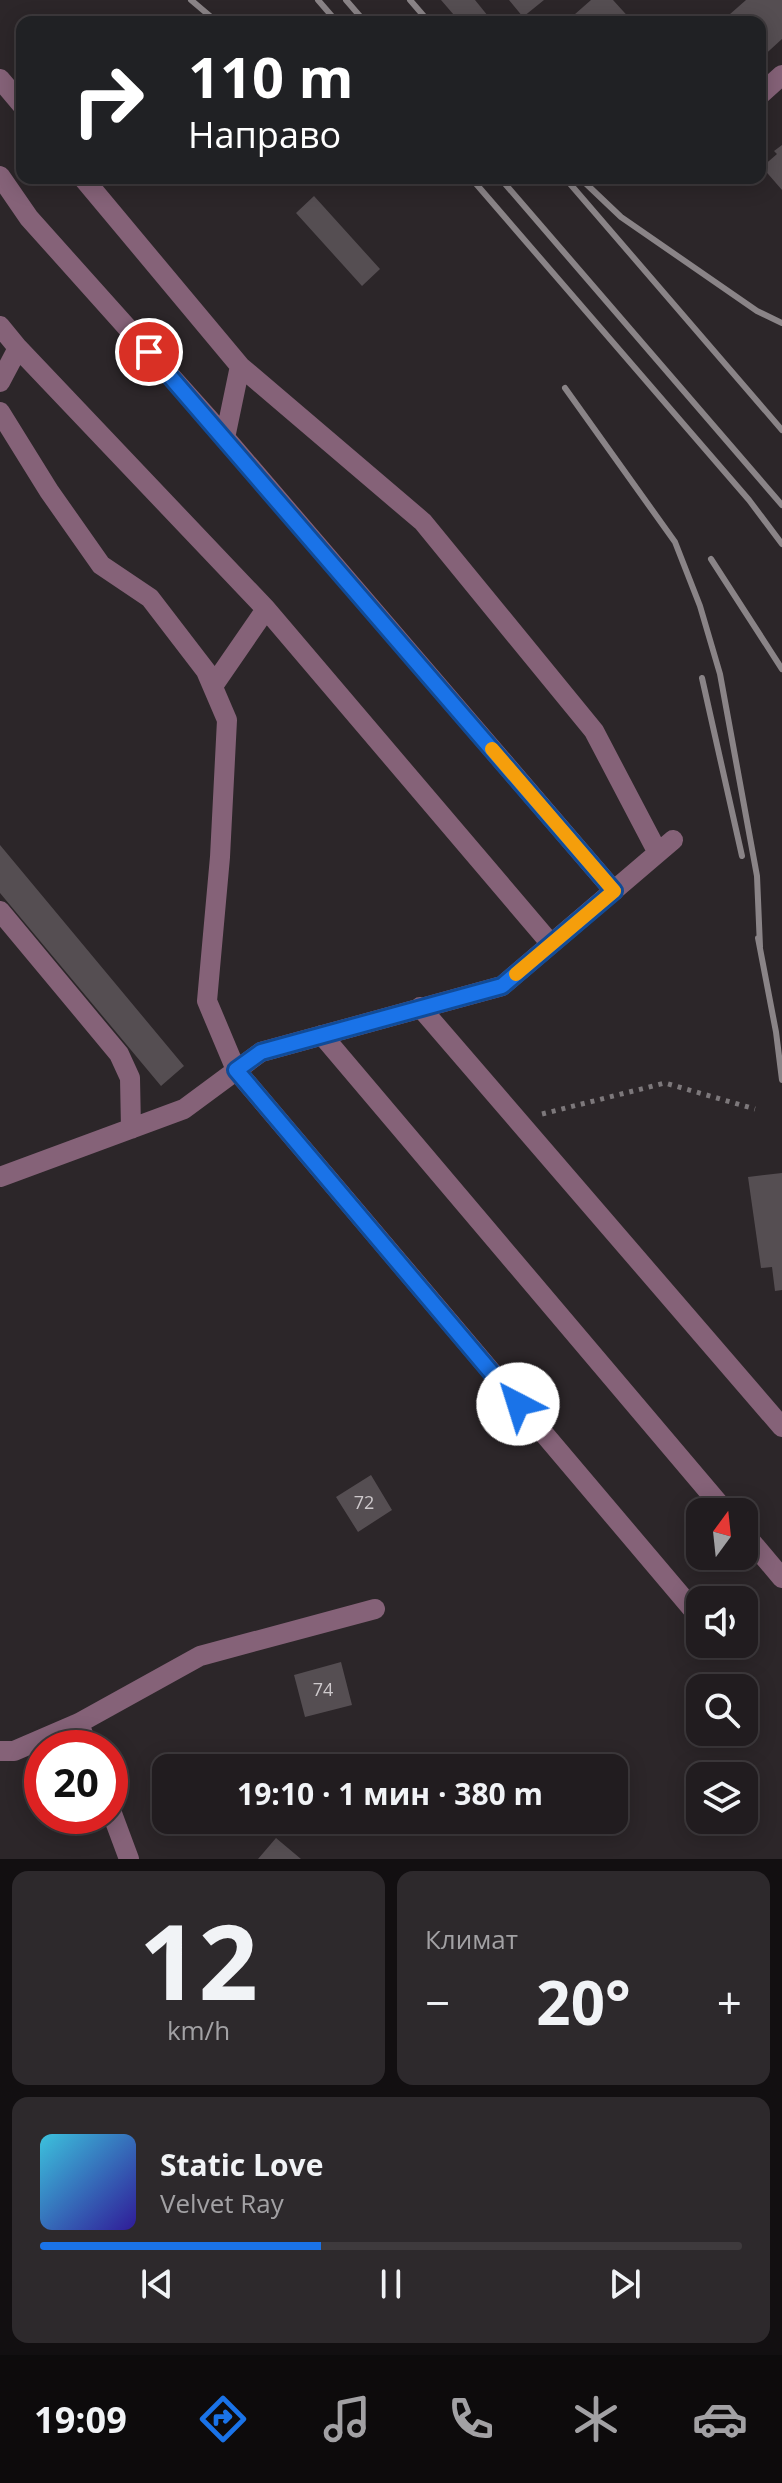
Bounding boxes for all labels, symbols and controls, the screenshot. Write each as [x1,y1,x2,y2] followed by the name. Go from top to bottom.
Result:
[188,38,354,114] text: 110 m
[56,48,160,152] icon: right
[188,110,341,159] text: Направо
[115,318,183,386] pin
[127,330,171,374] icon: arrive
[476,1362,560,1446] position arrow
[354,1490,374,1514] house number: 72
[686,1498,758,1570] north arrow
[686,1498,758,1834] map controls
[686,1586,758,1658] button: sound
[686,1674,758,1746] button: search
[313,1677,333,1701] house number: 74
[24,1730,128,1834] speed limit sign: 20
[686,1762,758,1834] button: layers
[237,1773,543,1814] text: 19:10 · 1 мин · 380 m
[139,1889,258,2030] text: 12
[425,1921,518,1957] text: Климат
[536,1961,631,2043] text: 20°
[425,1972,450,2032] text: −
[717,1972,742,2032] text: +
[167,2012,230,2048] text: km/h
[160,2144,323,2185] text: Static Love
[160,2185,284,2221] text: Velvet Ray
[135,2262,179,2306] icon: previous
[369,2262,413,2306] icon: pause
[603,2262,647,2306] icon: next
[195,2391,251,2447] icon: directions
[319,2391,375,2447] icon: music
[443,2391,499,2447] icon: phone
[568,2391,624,2447] icon: climate
[692,2391,748,2447] icon: car
[34,2395,127,2444] text: 19:09

